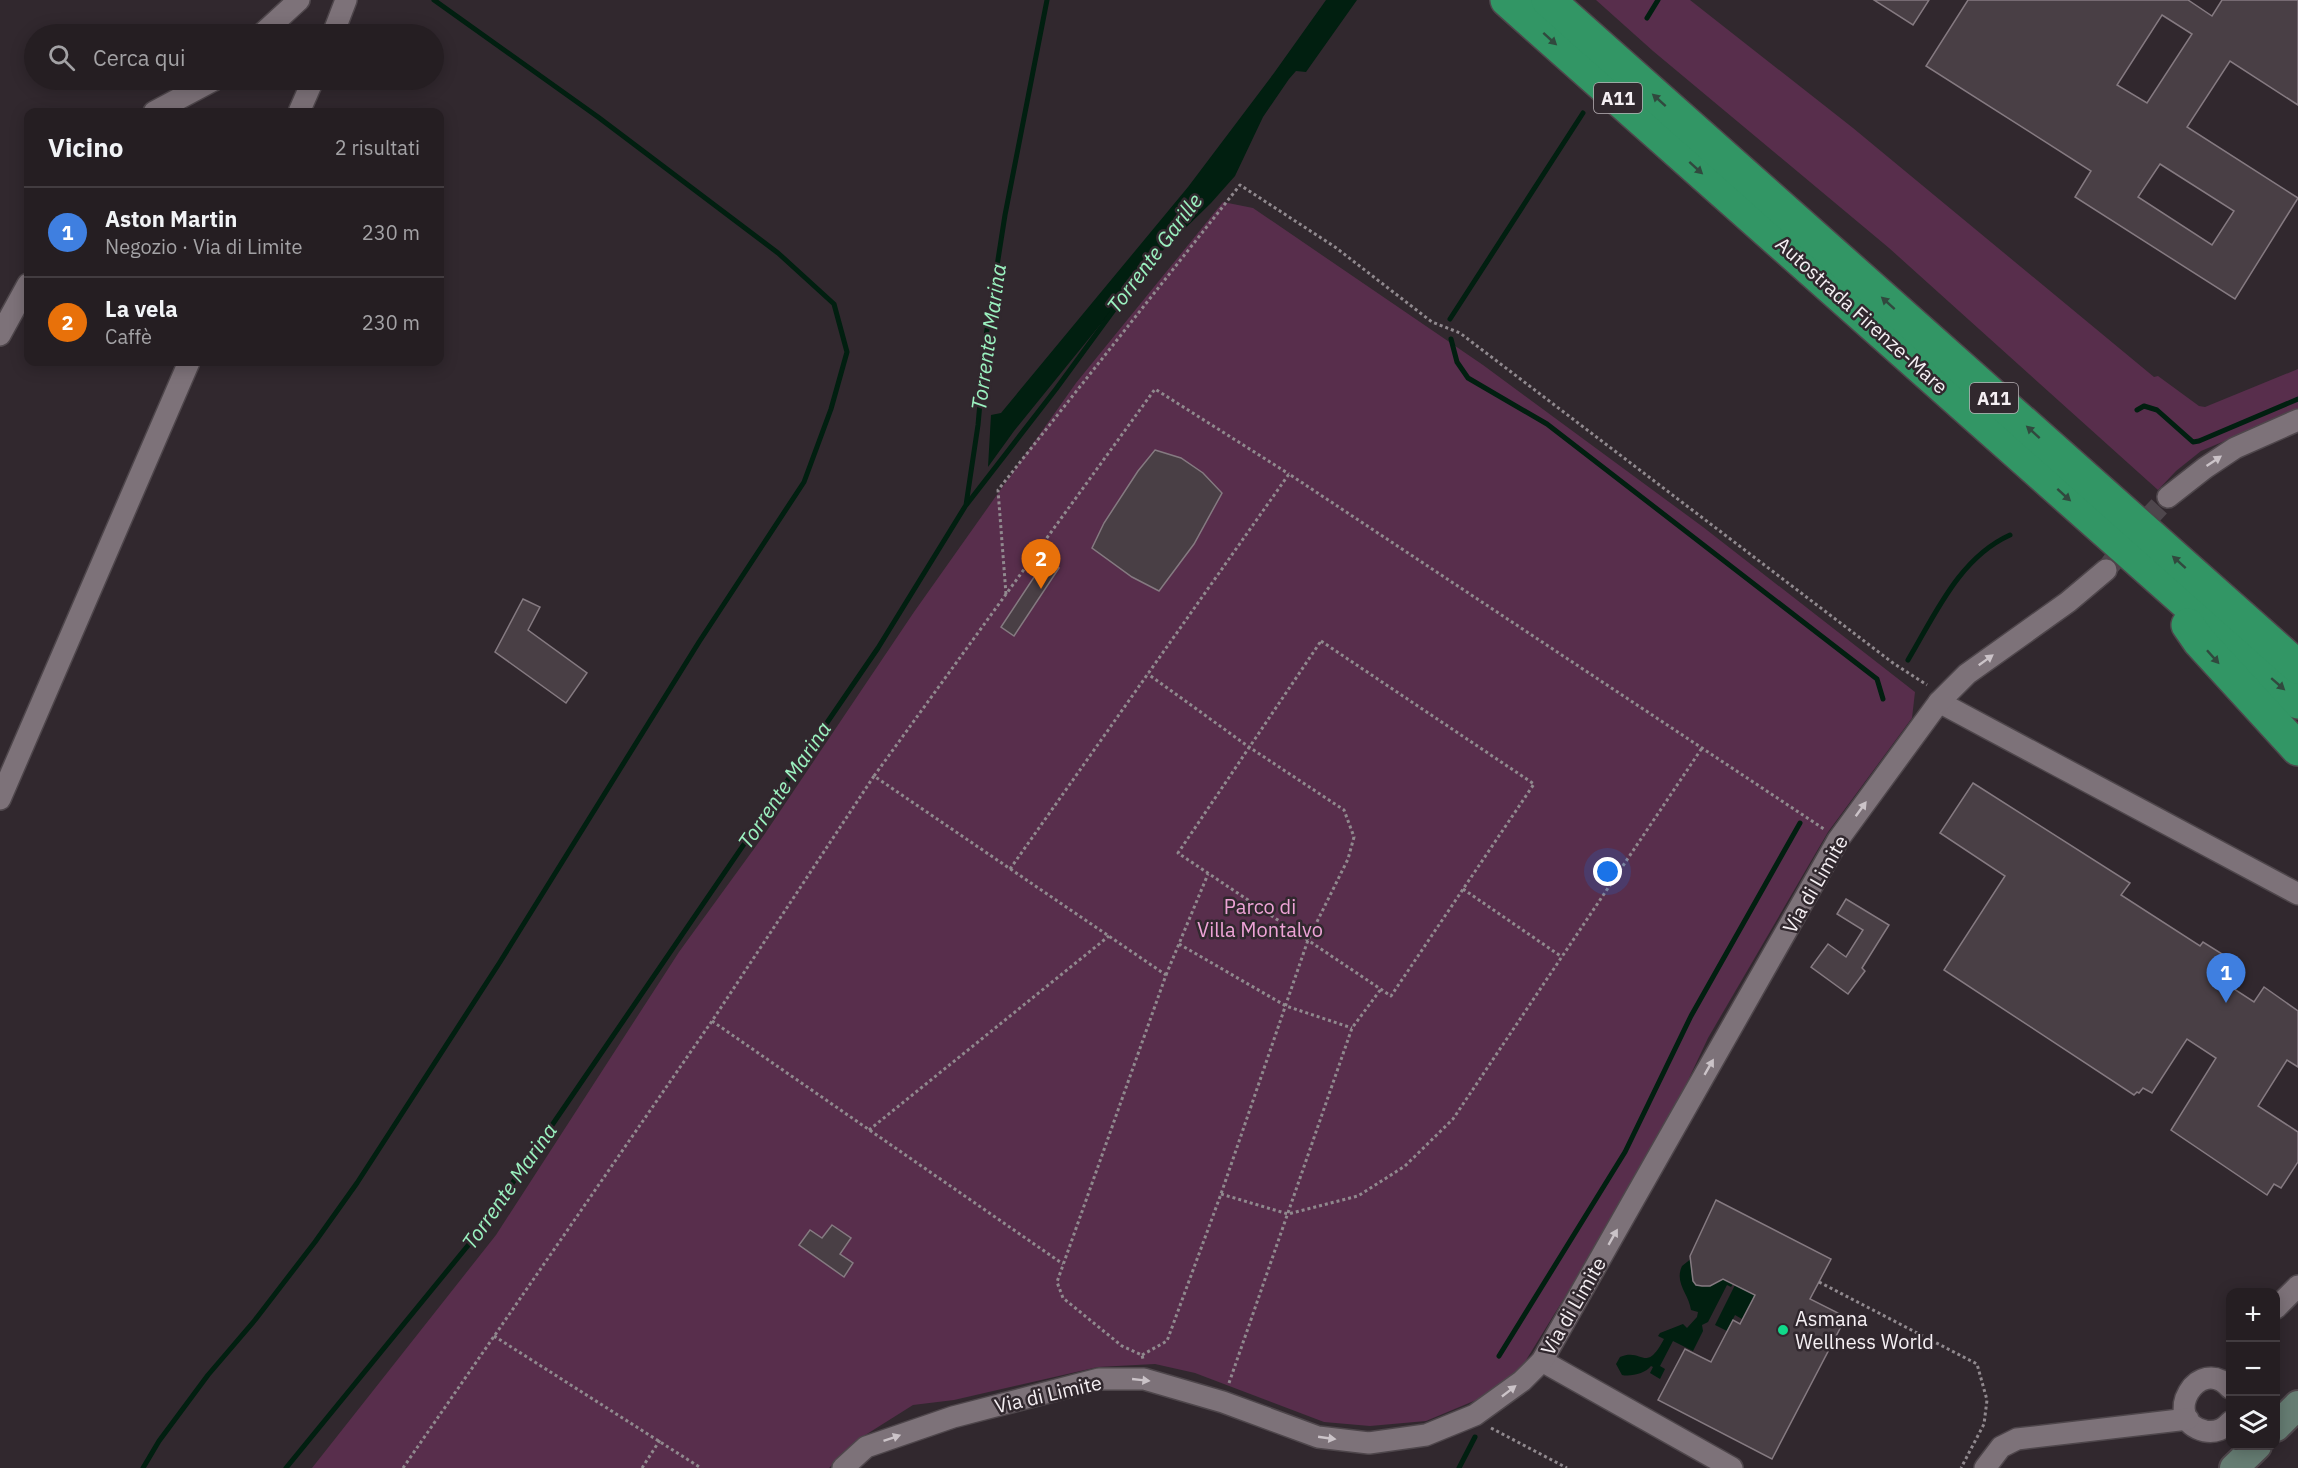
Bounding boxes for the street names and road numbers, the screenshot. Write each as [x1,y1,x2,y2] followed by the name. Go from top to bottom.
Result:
[1594,83,1642,113] road number: A11
[1770,230,1954,400] street label: Autostrada Firenze-Mare
[1970,383,2018,413] road number: A11
[1776,830,1854,938] street label: Via di Limite
[1534,1252,1612,1360] street label: Via di Limite
[992,1369,1104,1419] street label: Via di Limite

